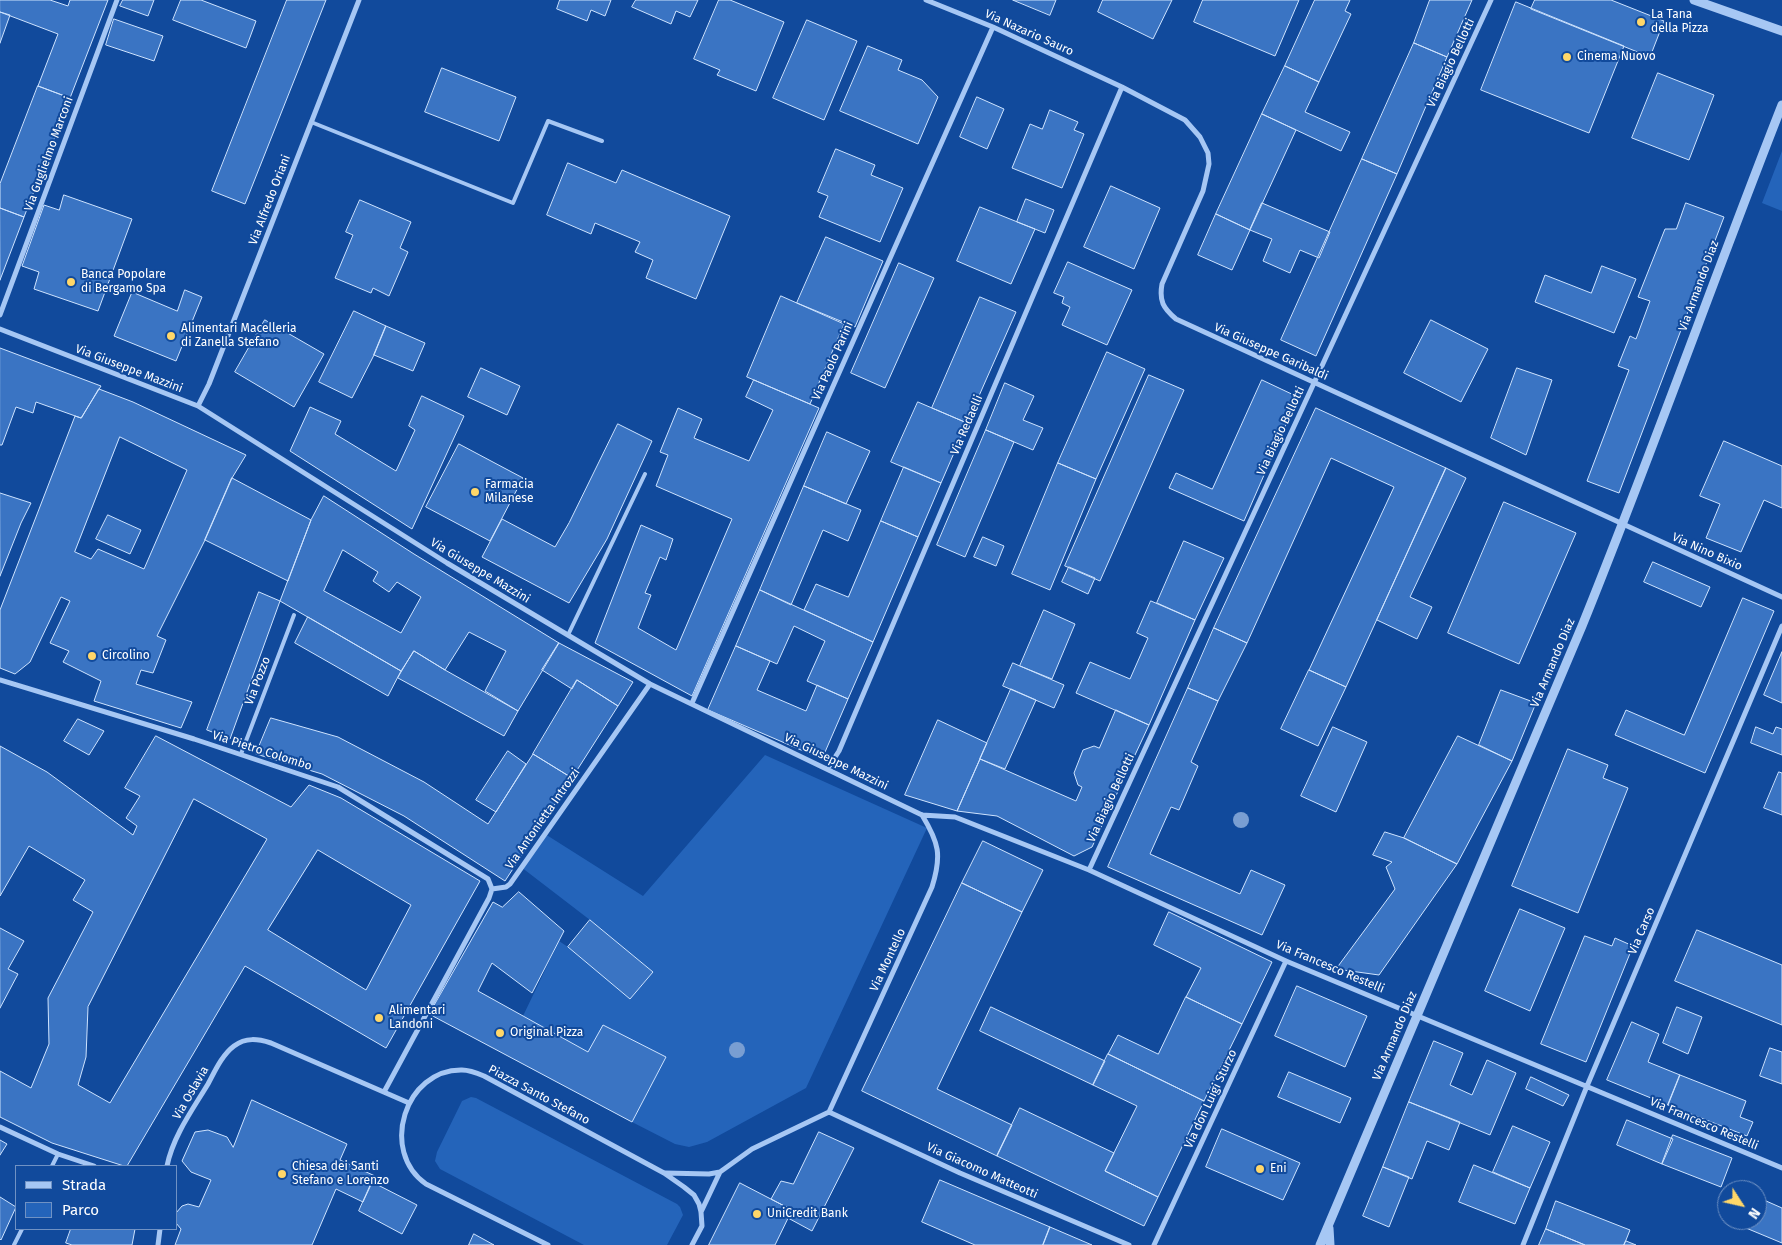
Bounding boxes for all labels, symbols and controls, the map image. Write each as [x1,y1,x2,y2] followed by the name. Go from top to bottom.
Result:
[982,7,1076,59] street label: Via Nazario Sauro
[1651,8,1709,36] place label: La Tana della Pizza
[1424,16,1478,110] street label: Via Biagio Bellotti
[1635,16,1647,28] marker: La Tana della Pizza
[1577,50,1656,64] place label: Cinema Nuovo
[1561,51,1573,63] marker: Cinema Nuovo
[22,95,76,213] street label: Via Guglielmo Marconi
[246,153,294,247] street label: Via Alfredo Oriani
[1676,239,1722,333] street label: Via Armando Diaz
[81,268,166,296] place label: Banca Popolare di Bergamo Spa
[65,276,77,288] marker: Banca Popolare di Bergamo Spa
[809,319,857,403] street label: Via Paolo Parini
[1212,320,1330,384] street label: Via Giuseppe Garibaldi
[181,322,297,350] place label: Alimentari Macelleria di Zanella Stefano
[165,330,177,342] marker: Alimentari Macelleria di Zanella Stefano
[73,342,185,396] street label: Via Giuseppe Mazzini
[1254,384,1308,478] street label: Via Biagio Bellotti
[948,393,986,457] street label: Via Redaelli
[485,478,534,506] place label: Farmacia Milanese
[469,486,481,498] marker: Farmacia Milanese
[1670,530,1744,574] street label: Via Nino Bixio
[427,535,533,607] street label: Via Giuseppe Mazzini
[1528,616,1578,710] street label: Via Armando Diaz
[102,649,150,663] place label: Circolino
[86,650,98,662] marker: Circolino
[242,655,274,707] street label: Via Pozzo
[210,728,314,774] street label: Via Pietro Colombo
[782,731,890,793] street label: Via Giuseppe Mazzini
[1084,751,1138,845] street label: Via Biagio Bellotti
[503,766,583,872] street label: Via Antonietta Introzzi
[1626,905,1658,957] street label: Via Carso
[867,926,909,994] street label: Via Montello
[1273,938,1387,996] street label: Via Francesco Restelli
[1370,989,1420,1083] street label: Via Armando Diaz
[389,1004,445,1032] place label: Alimentari Landoni
[373,1012,385,1024] marker: Alimentari Landoni
[510,1026,583,1040] place label: Original Pizza
[494,1027,506,1039] marker: Original Pizza
[1182,1047,1240,1151] street label: Via don Luigi Sturzo
[486,1062,592,1128] street label: Piazza Santo Stefano
[170,1064,212,1122] street label: Via Oslavia
[1647,1095,1761,1153] street label: Via Francesco Restelli
[924,1140,1040,1202] street label: Via Giacomo Matteotti
[292,1160,389,1188] place label: Chiesa dei Santi Stefano e Lorenzo
[1270,1162,1287,1176] place label: Eni
[1254,1163,1266,1175] marker: Eni
[15,1165,178,1230] legend
[276,1168,288,1180] marker: Chiesa dei Santi Stefano e Lorenzo
[62,1176,106,1194] text: Strada
[1717,1180,1767,1230] north arrow
[62,1201,99,1219] text: Parco
[1744,1205,1764,1222] text: N
[767,1207,848,1221] place label: UniCredit Bank
[751,1208,763,1220] marker: UniCredit Bank

